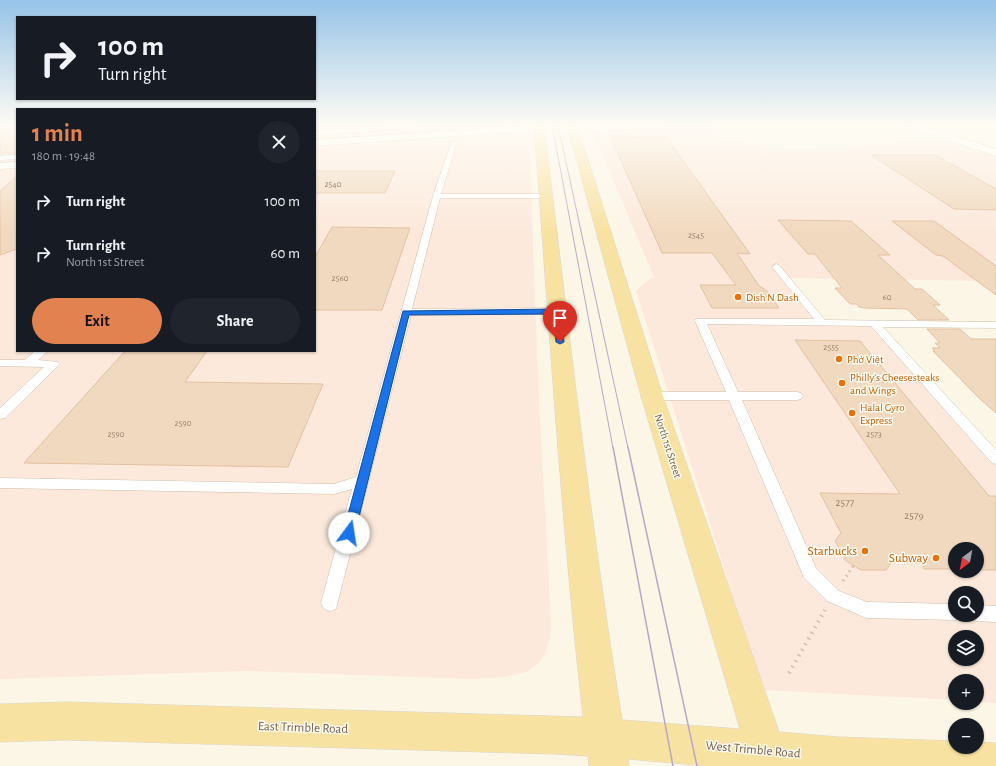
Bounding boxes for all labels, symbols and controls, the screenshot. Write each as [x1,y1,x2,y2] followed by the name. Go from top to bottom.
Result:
[32,32,84,84] icon: right
[98,33,164,61] text: 100 m
[98,66,167,84] text: Turn right
[258,121,300,163] button: close
[32,122,83,146] text: 1 min
[32,150,95,163] text: 180 m · 19:48
[325,180,342,189] house number: 2540
[32,191,54,213] icon: right
[66,194,125,209] text: Turn right
[265,194,300,209] text: 100 m
[688,231,704,240] house number: 2545
[66,238,125,253] text: Turn right
[32,243,54,265] icon: right
[271,246,300,261] text: 60 m
[66,256,144,269] text: North 1st Street
[332,274,349,283] house number: 2560
[733,292,743,302] marker: Dish N Dash
[746,292,799,303] place label: Dish N Dash
[883,293,892,302] house number: 60
[32,298,162,344] button: Exit
[170,298,300,344] button: Share
[543,301,577,342] pin
[549,307,571,329] icon: arrive
[823,343,839,352] house number: 2555
[834,354,844,364] marker: Phở Việt
[847,354,884,365] place label: Phở Việt
[850,372,939,396] place label: Philly’s Cheesesteaks and Wings
[837,378,847,388] marker: Philly’s Cheesesteaks and Wings
[860,402,905,426] place label: Halal Gyro Express
[847,408,857,418] marker: Halal Gyro Express
[653,413,684,480] street label: North 1st Street
[175,419,192,428] house number: 2590
[108,430,125,439] house number: 2590
[866,430,882,439] house number: 2573
[836,497,855,508] house number: 2577
[904,510,924,521] house number: 2579
[328,512,370,554] position arrow
[948,542,984,578] north arrow
[948,542,984,754] map controls
[808,545,857,558] place label: Starbucks
[860,546,870,556] marker: Starbucks
[889,552,928,565] place label: Subway
[931,553,941,563] marker: Subway
[948,586,984,622] button: search
[948,630,984,666] button: layers
[948,674,984,710] button: +
[948,718,984,754] button: −
[258,720,349,736] street label: East Trimble Road
[705,739,801,761] street label: West Trimble Road

